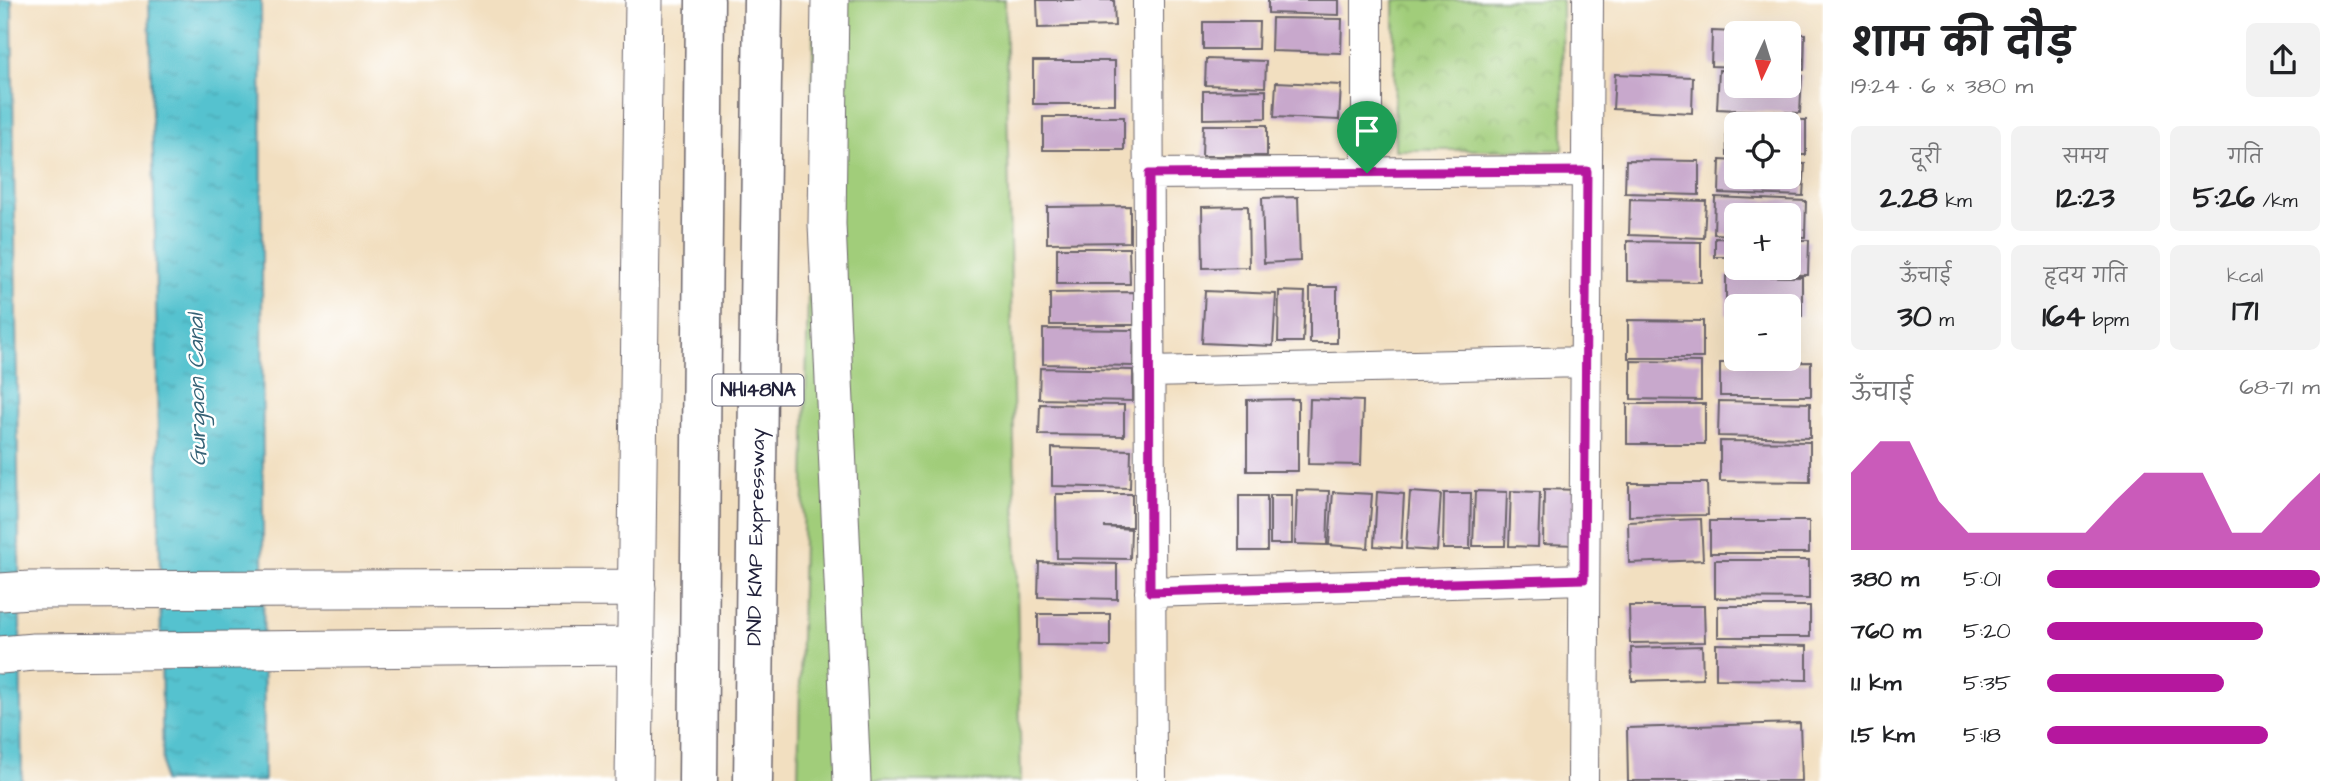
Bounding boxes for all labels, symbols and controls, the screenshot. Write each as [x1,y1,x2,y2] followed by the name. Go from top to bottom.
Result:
[1851,18,2074,70] text: शाम की दौड़
[1724,21,1801,98] north arrow
[1724,21,1801,371] map controls
[2246,23,2320,97] button: share
[1851,70,2033,102] text: 19:24 · 6 × 380 m
[1337,101,1397,173] pin
[1348,112,1386,150] icon: arrive
[1724,112,1801,189] button: locate
[1911,144,1941,171] text: दूरी
[2063,144,2108,171] text: समय
[2228,144,2262,171] text: गति
[1880,177,1938,219] text: 2.28
[2056,177,2115,219] text: 12:23
[2193,177,2255,219] text: 5:26
[1938,188,1972,215] text: km
[2255,188,2298,215] text: /km
[1724,203,1801,280] button: +
[1900,263,1951,290] text: ऊँचाई
[2044,263,2127,290] text: हृदय गति
[2227,263,2263,290] text: kcal
[2232,290,2258,332] text: 171
[1724,294,1801,371] button: −
[1898,296,1932,338] text: 30
[2042,296,2085,338] text: 164
[1932,307,1954,334] text: m
[2085,307,2129,334] text: bpm
[180,310,215,466] water label: Gurgaon Canal
[2239,371,2320,403] text: 68–71 m
[712,374,804,406] road number: NH148NA
[1851,377,1913,409] text: ऊँचाई
[740,427,774,646] street label: DND KMP Expressway
[1851,563,1919,595] text: 380 m
[1963,563,2001,595] text: 5:01
[1851,615,1921,647] text: 760 m
[1963,615,2011,647] text: 5:20
[1851,667,1901,699] text: 1.1 km
[1963,667,2011,699] text: 5:35
[1851,719,1915,751] text: 1.5 km
[1963,719,2001,751] text: 5:18

